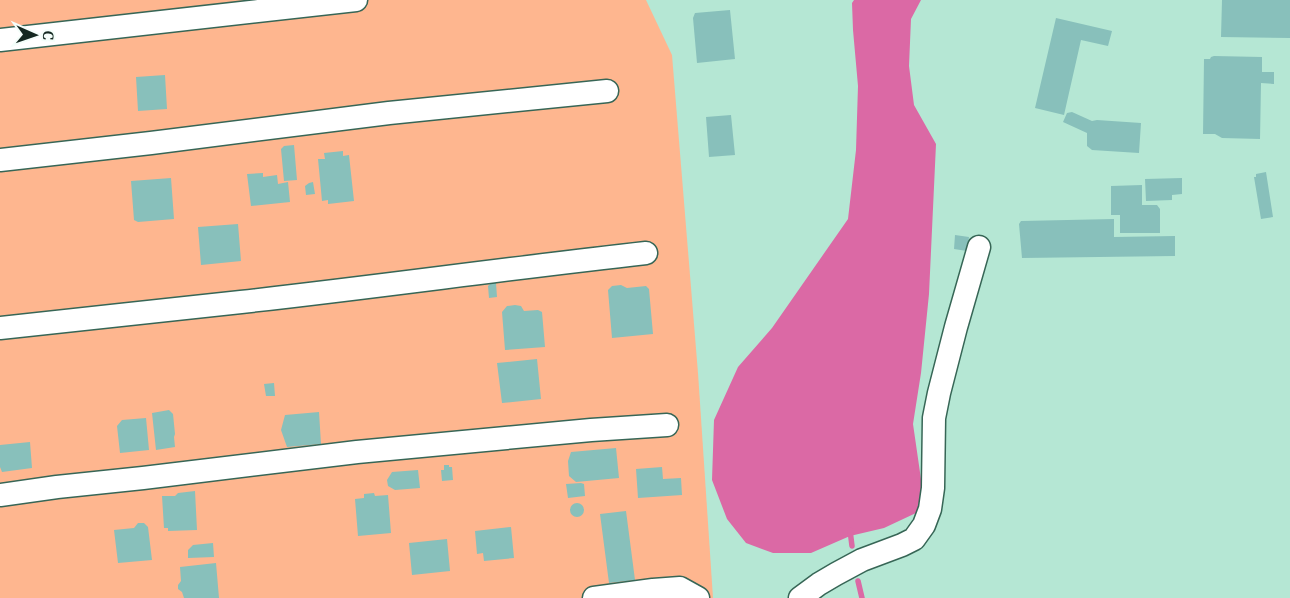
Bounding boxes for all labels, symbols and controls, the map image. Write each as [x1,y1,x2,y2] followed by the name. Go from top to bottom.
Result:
[10,10,60,60] north arrow
[39,30,57,40] text: С

